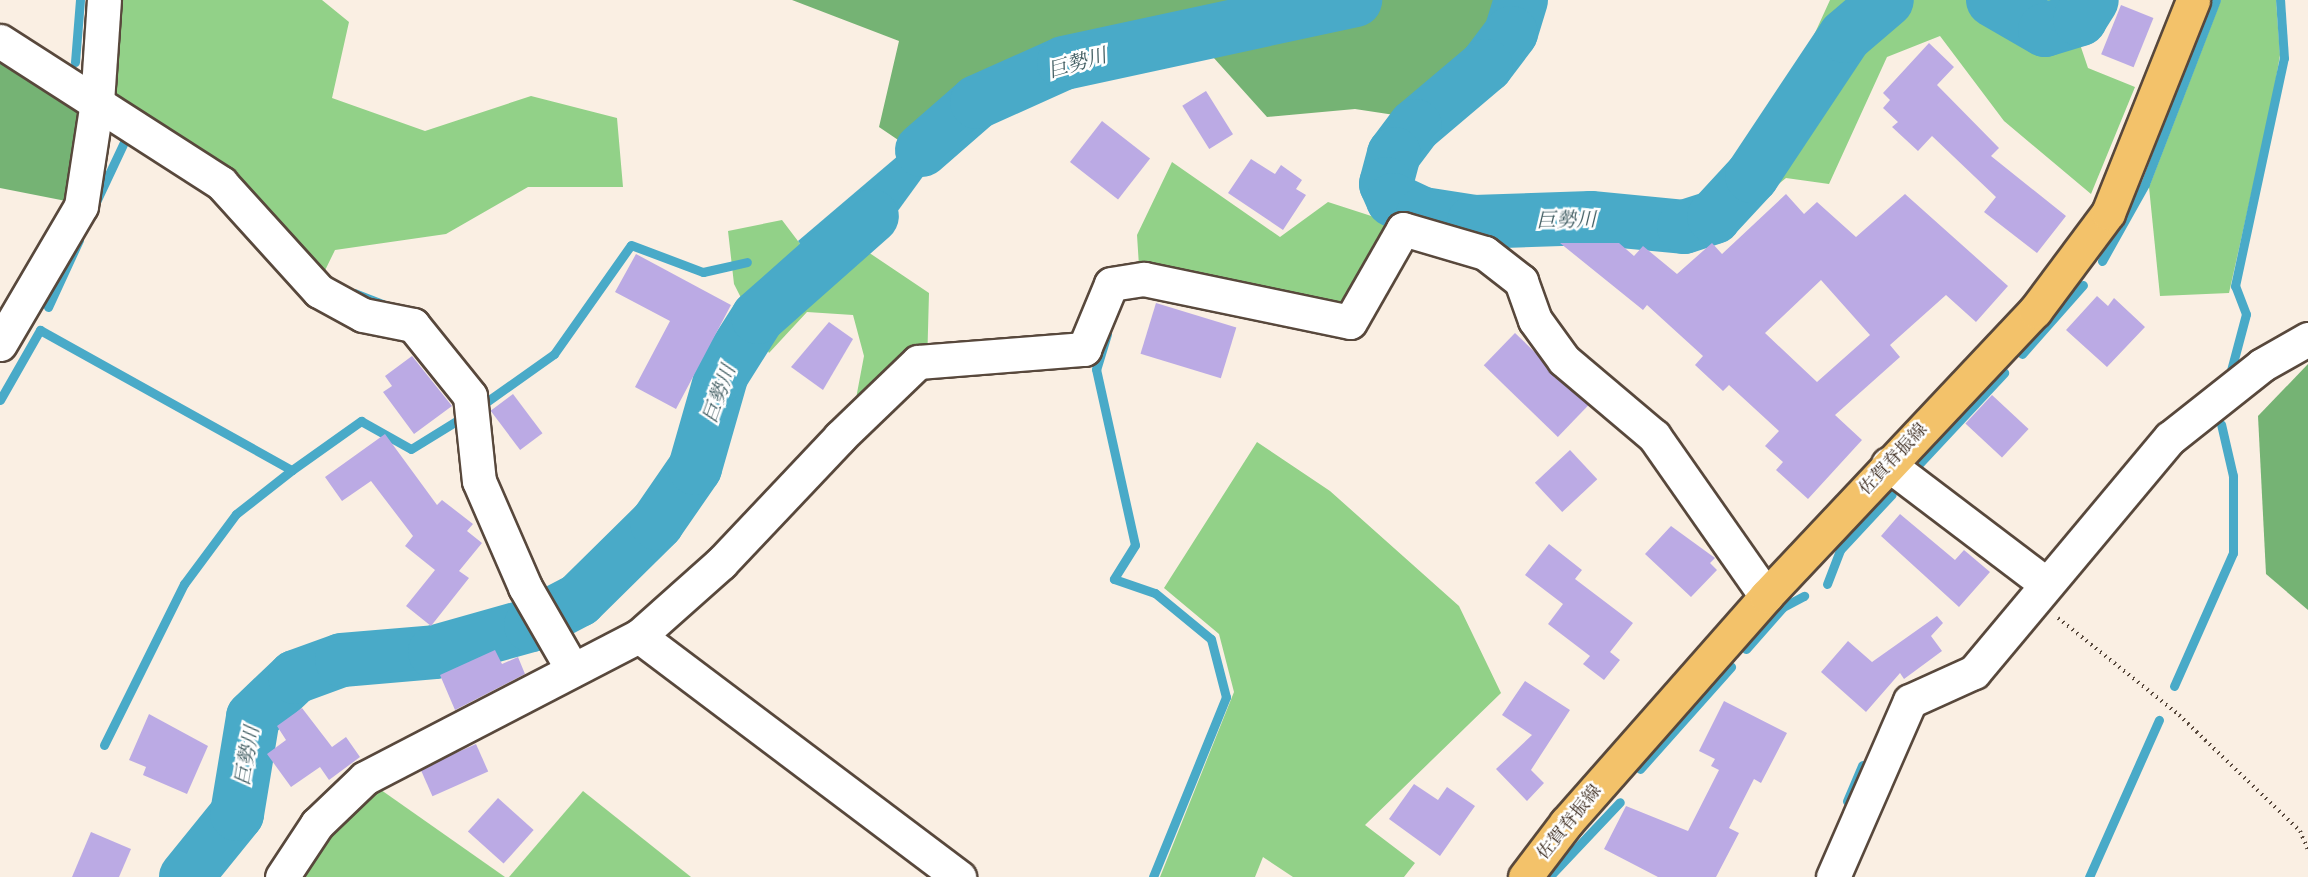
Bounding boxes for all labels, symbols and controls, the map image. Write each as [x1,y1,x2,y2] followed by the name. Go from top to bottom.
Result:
[1045,43,1109,83] water label: 巨勢川
[1536,207,1596,233] water label: 巨勢川
[697,362,741,426] water label: 巨勢川
[1854,419,1932,499] street label: 佐賀脊振線
[230,724,264,788] water label: 巨勢川
[1532,780,1606,864] street label: 佐賀脊振線

